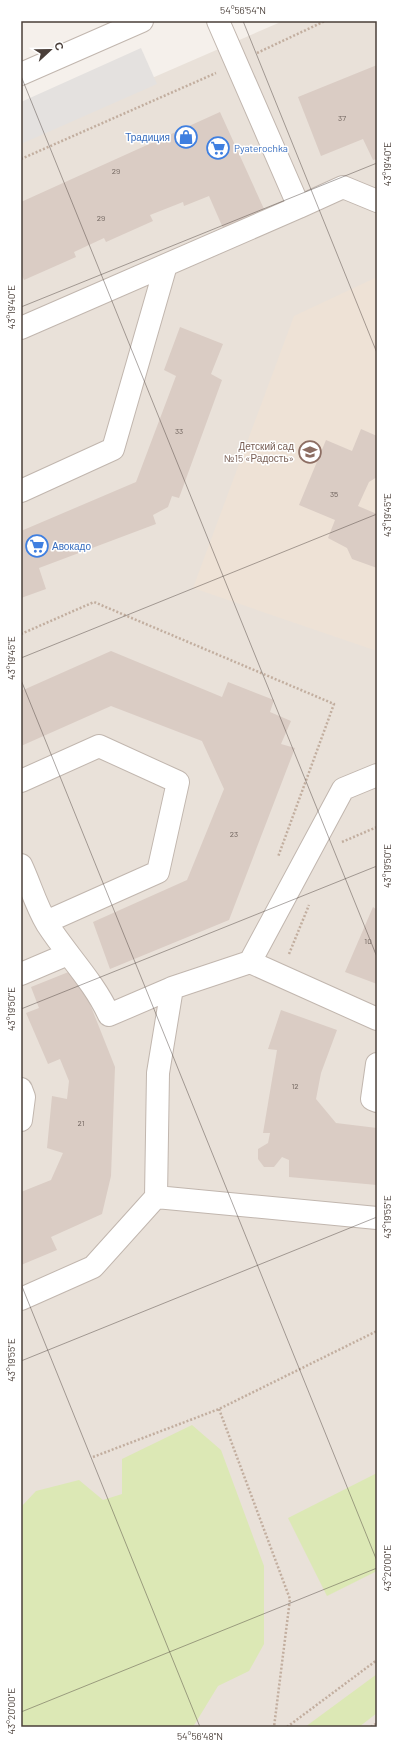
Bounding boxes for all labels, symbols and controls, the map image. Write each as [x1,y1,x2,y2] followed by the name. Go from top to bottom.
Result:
[220,4,266,16] text: 54°56'54"N
[30,30,70,70] north arrow
[52,40,67,52] text: С
[338,113,346,123] house number: 37
[173,124,199,150] shop icon: Традиция
[125,131,170,143] place label: Традиция
[205,135,231,161] supermarket icon: Pyaterochka
[234,142,288,154] place label: Pyaterochka
[381,142,393,186] text: 43°19'40"E
[112,166,120,176] house number: 29
[97,213,105,223] house number: 29
[5,285,17,329] text: 43°19'40"E
[175,426,183,436] house number: 33
[297,439,323,465] school or university icon: Детский сад №15 «Радость»
[224,440,294,464] place label: Детский сад №15 «Радость»
[330,489,338,499] house number: 35
[381,493,393,537] text: 43°19'45"E
[24,533,50,559] supermarket icon: Авокадо
[52,540,91,552] place label: Авокадо
[5,636,17,680] text: 43°19'45"E
[230,829,238,839] house number: 23
[381,844,393,888] text: 43°19'50"E
[364,936,372,946] house number: 10
[5,987,17,1031] text: 43°19'50"E
[291,1081,299,1091] house number: 12
[78,1118,85,1128] house number: 21
[381,1195,393,1239] text: 43°19'55"E
[5,1338,17,1382] text: 43°19'55"E
[381,1545,393,1591] text: 43°20'00"E
[5,1688,17,1734] text: 43°20'00"E
[177,1730,223,1742] text: 54°56'48"N

